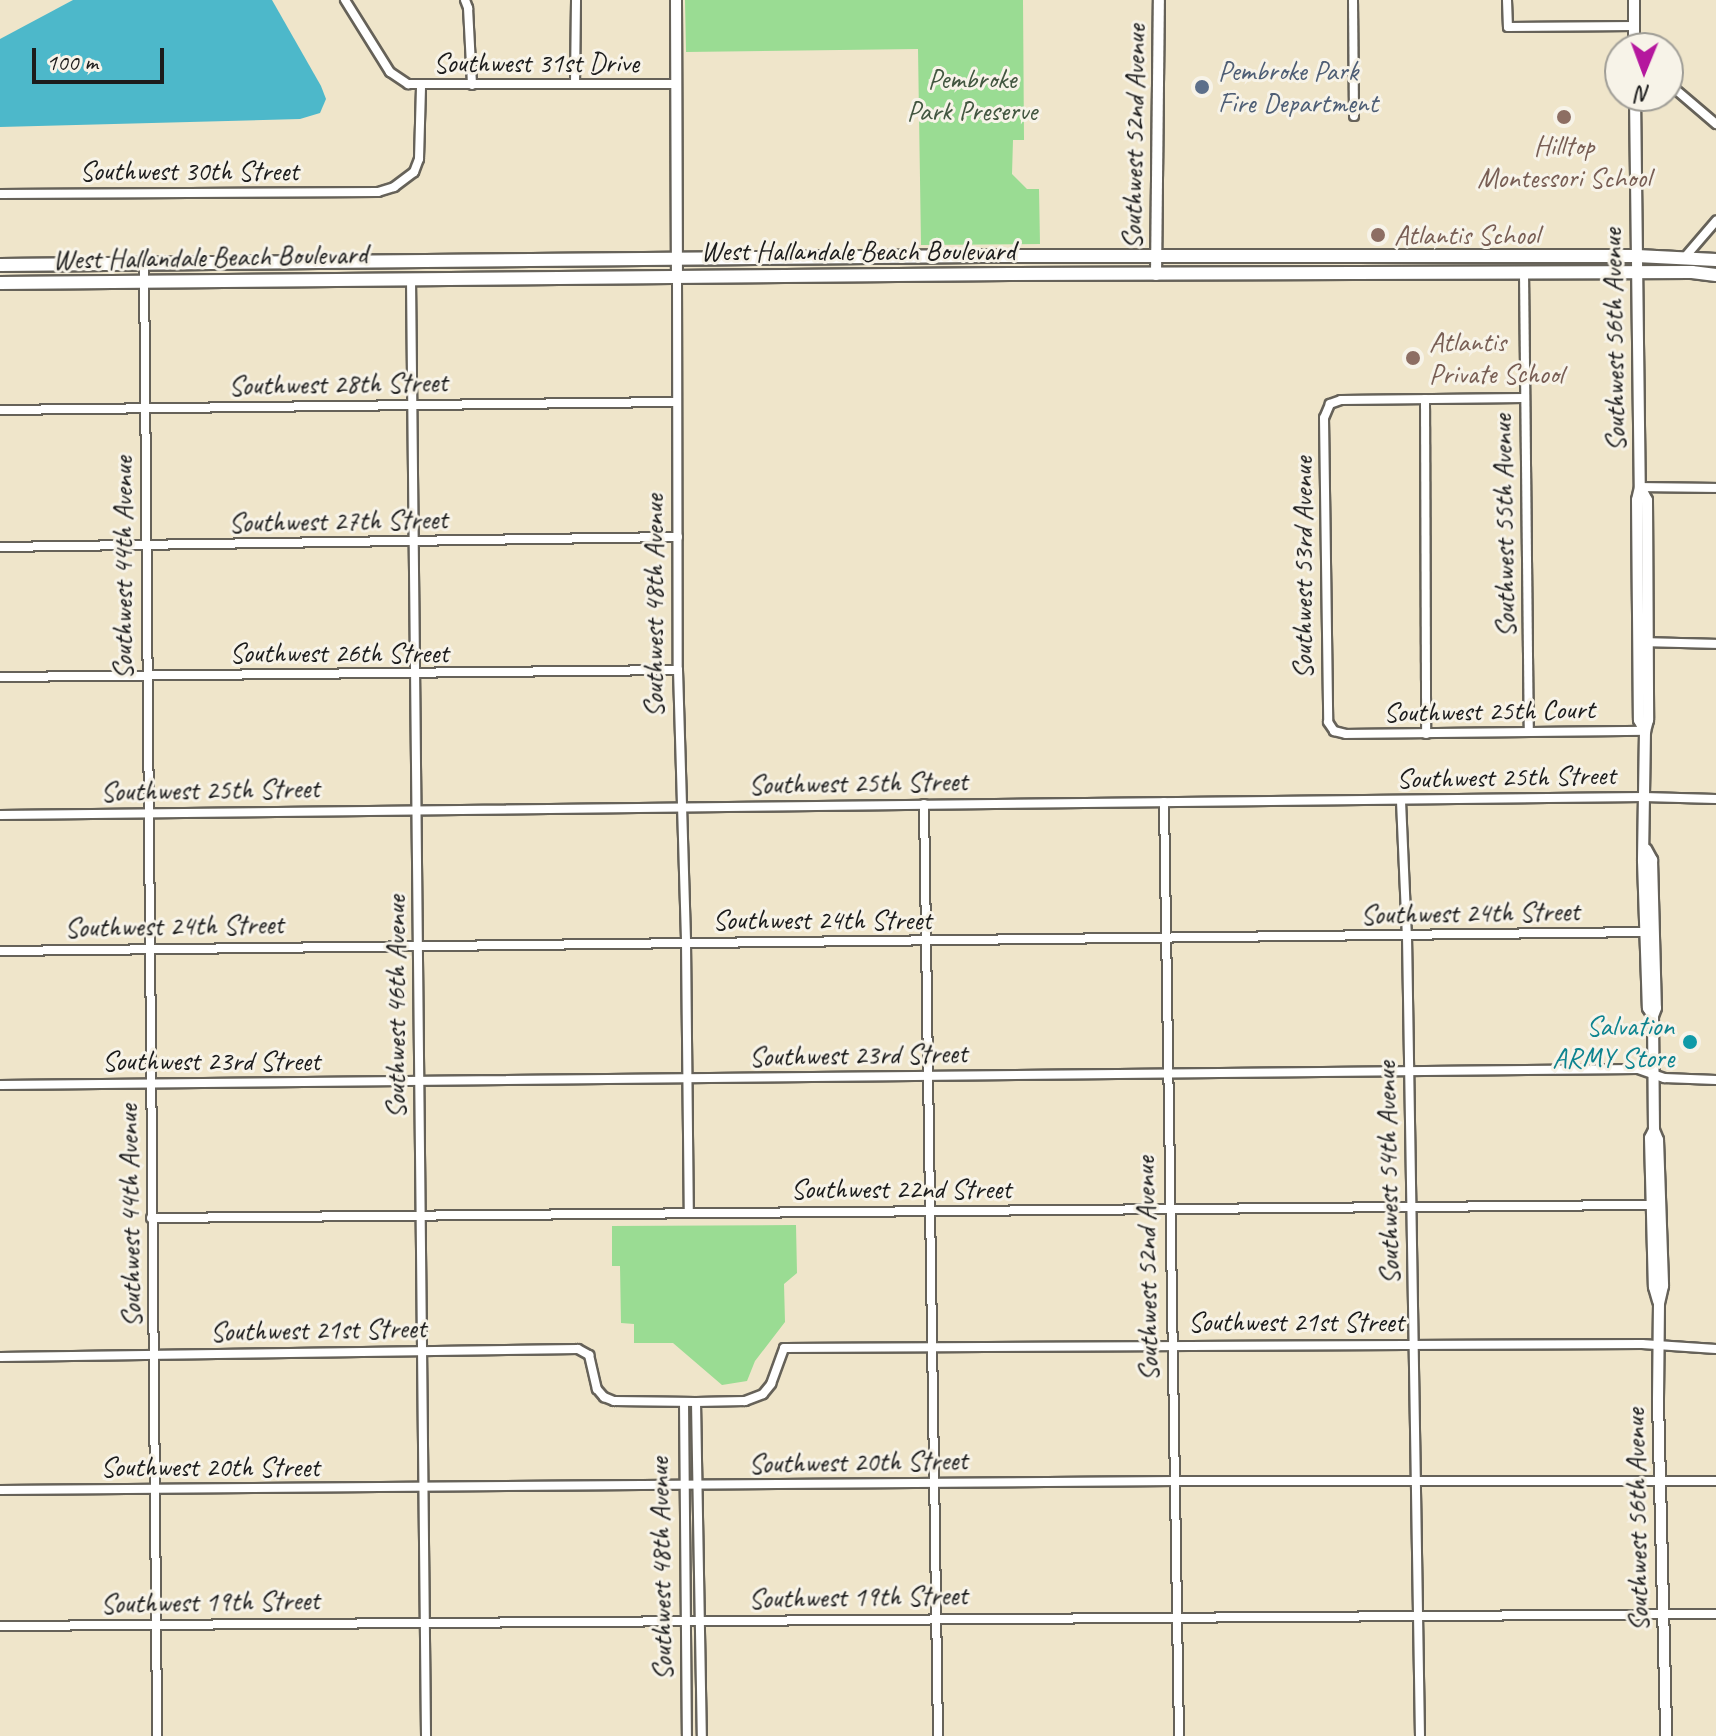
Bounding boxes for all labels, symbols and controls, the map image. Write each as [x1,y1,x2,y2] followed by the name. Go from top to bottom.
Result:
[1115,24,1153,250] street label: Southwest 52nd Avenue
[36,32,168,82] scale bar
[1604,32,1684,112] north arrow
[433,46,639,80] street label: Southwest 31st Drive
[46,47,98,77] text: 100 m
[1218,54,1376,120] place label: Pembroke Park Fire Department
[907,62,1037,128] park label: Pembroke Park Preserve
[1193,78,1211,96] marker: Pembroke Park Fire Department
[1637,80,1651,108] text: N
[1555,108,1573,126] marker: Hilltop Montessori School
[1478,129,1650,195] place label: Hilltop Montessori School
[79,154,299,188] street label: Southwest 30th Street
[1394,218,1538,252] place label: Atlantis School
[1369,226,1387,244] marker: Atlantis School
[1595,228,1633,452] street label: Southwest 56th Avenue
[700,234,1016,268] street label: West Hallandale Beach Boulevard
[52,237,368,277] street label: West Hallandale Beach Boulevard
[1429,325,1563,391] place label: Atlantis Private School
[1404,349,1422,367] marker: Atlantis Private School
[228,365,448,403] street label: Southwest 28th Street
[1485,414,1523,638] street label: Southwest 55th Avenue
[106,456,140,680] street label: Southwest 44th Avenue
[1286,457,1320,679] street label: Southwest 53rd Avenue
[637,494,671,718] street label: Southwest 48th Avenue
[228,502,448,540] street label: Southwest 27th Street
[229,636,449,670] street label: Southwest 26th Street
[1383,692,1595,730] street label: Southwest 25th Court
[1396,758,1616,796] street label: Southwest 25th Street
[748,764,968,802] street label: Southwest 25th Street
[100,771,320,809] street label: Southwest 25th Street
[1360,894,1580,932] street label: Southwest 24th Street
[379,895,413,1119] street label: Southwest 46th Avenue
[712,903,932,937] street label: Southwest 24th Street
[64,907,284,945] street label: Southwest 24th Street
[1552,1009,1674,1075] place label: Salvation ARMY Store
[1681,1033,1699,1051] marker: Salvation ARMY Store
[748,1036,968,1074] street label: Southwest 23rd Street
[102,1044,320,1078] street label: Southwest 23rd Street
[1369,1061,1407,1285] street label: Southwest 54th Avenue
[111,1104,149,1328] street label: Southwest 44th Avenue
[1128,1156,1166,1382] street label: Southwest 52nd Avenue
[790,1172,1012,1206] street label: Southwest 22nd Street
[1188,1305,1404,1339] street label: Southwest 21st Street
[209,1311,427,1349] street label: Southwest 21st Street
[1618,1408,1656,1632] street label: Southwest 56th Avenue
[748,1443,968,1481] street label: Southwest 20th Street
[100,1450,320,1484] street label: Southwest 20th Street
[642,1457,680,1681] street label: Southwest 48th Avenue
[748,1578,968,1616] street label: Southwest 19th Street
[100,1583,320,1621] street label: Southwest 19th Street

